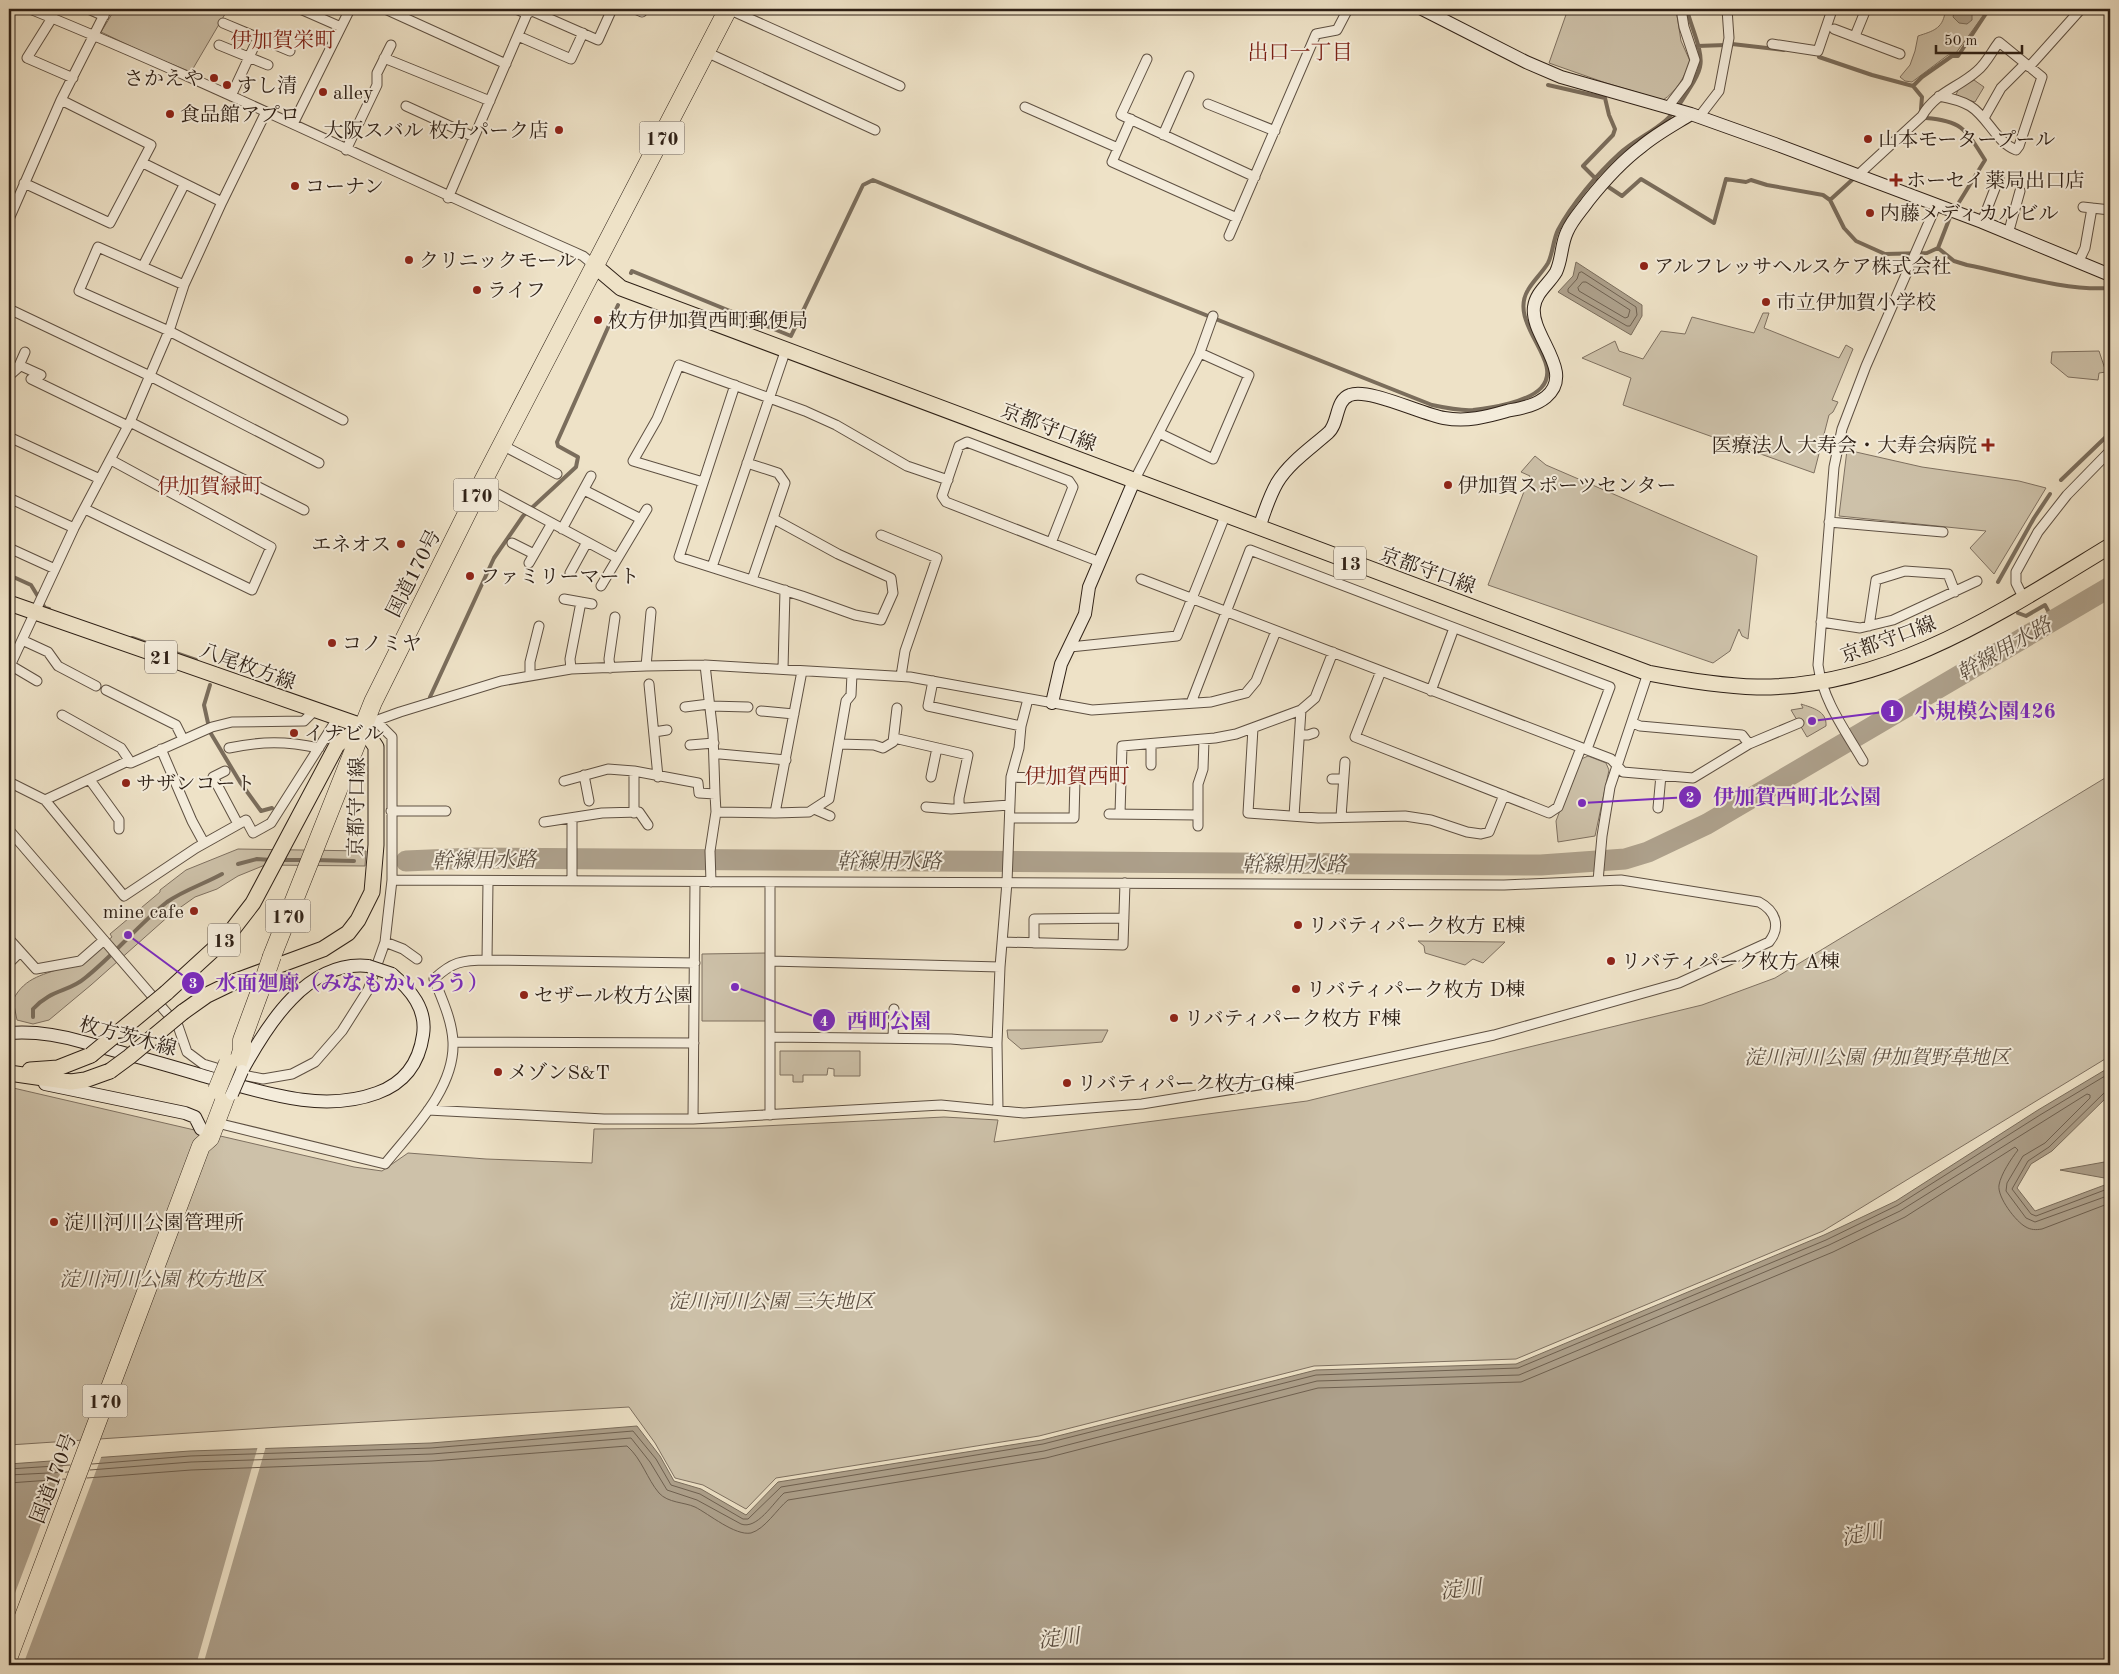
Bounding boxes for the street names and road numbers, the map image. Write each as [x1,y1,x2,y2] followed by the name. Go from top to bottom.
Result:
[640,122,684,154] road number: 170
[998,400,1099,456] street label: 京都守口線
[454,478,498,512] road number: 170
[383,526,445,621] street label: 国道170号
[1377,544,1478,598] street label: 京都守口線
[1334,546,1366,580] road number: 13
[1838,613,1939,667] street label: 京都守口線
[145,640,177,674] road number: 21
[197,640,298,694] street label: 八尾枚方線
[345,757,369,857] street label: 京都守口線
[266,899,310,932] road number: 170
[208,924,240,956] road number: 13
[77,1013,179,1061] street label: 枚方茨木線
[82,1384,128,1418] road number: 170
[27,1430,81,1527] street label: 国道170号

